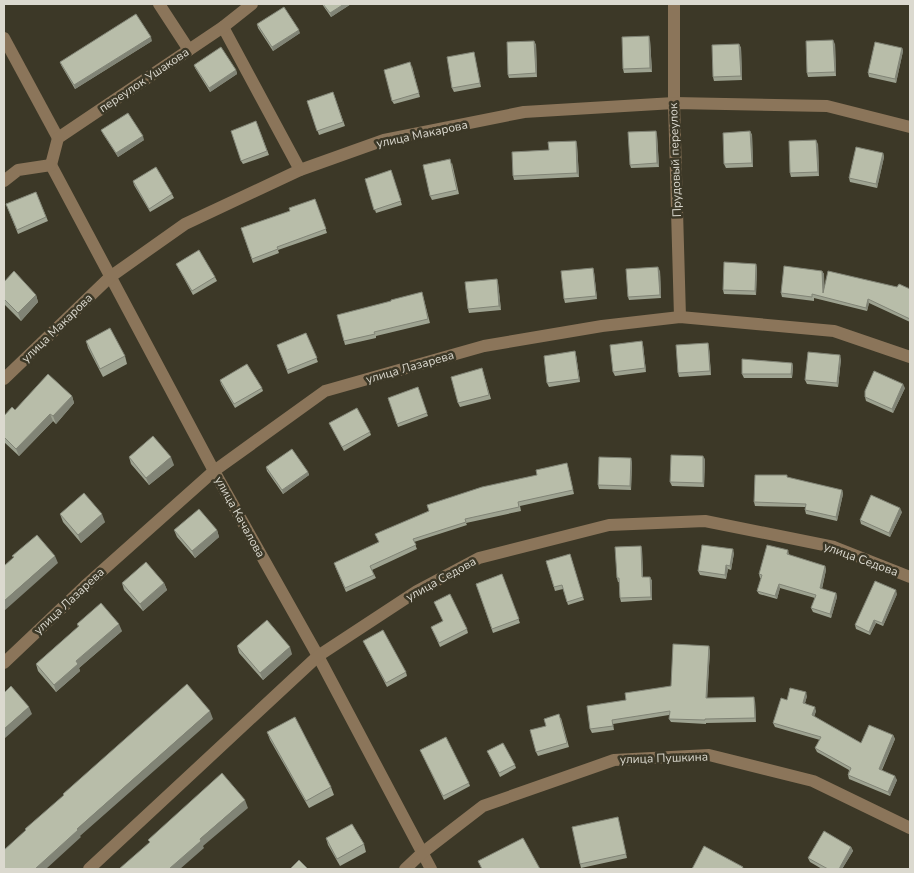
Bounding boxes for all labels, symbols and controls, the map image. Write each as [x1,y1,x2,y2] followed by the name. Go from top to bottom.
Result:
[96,44,192,116] street label: переулок Ушакова
[665,102,685,218] street label: Прудовый переулок
[375,117,469,151] street label: улица Макарова
[18,290,96,366] street label: улица Макарова
[364,347,456,387] street label: улица Лазарева
[211,474,269,560] street label: улица Качалова
[822,538,900,580] street label: улица Седова
[403,553,479,605] street label: улица Седова
[30,564,108,638] street label: улица Лазарева
[620,748,708,768] street label: улица Пушкина

